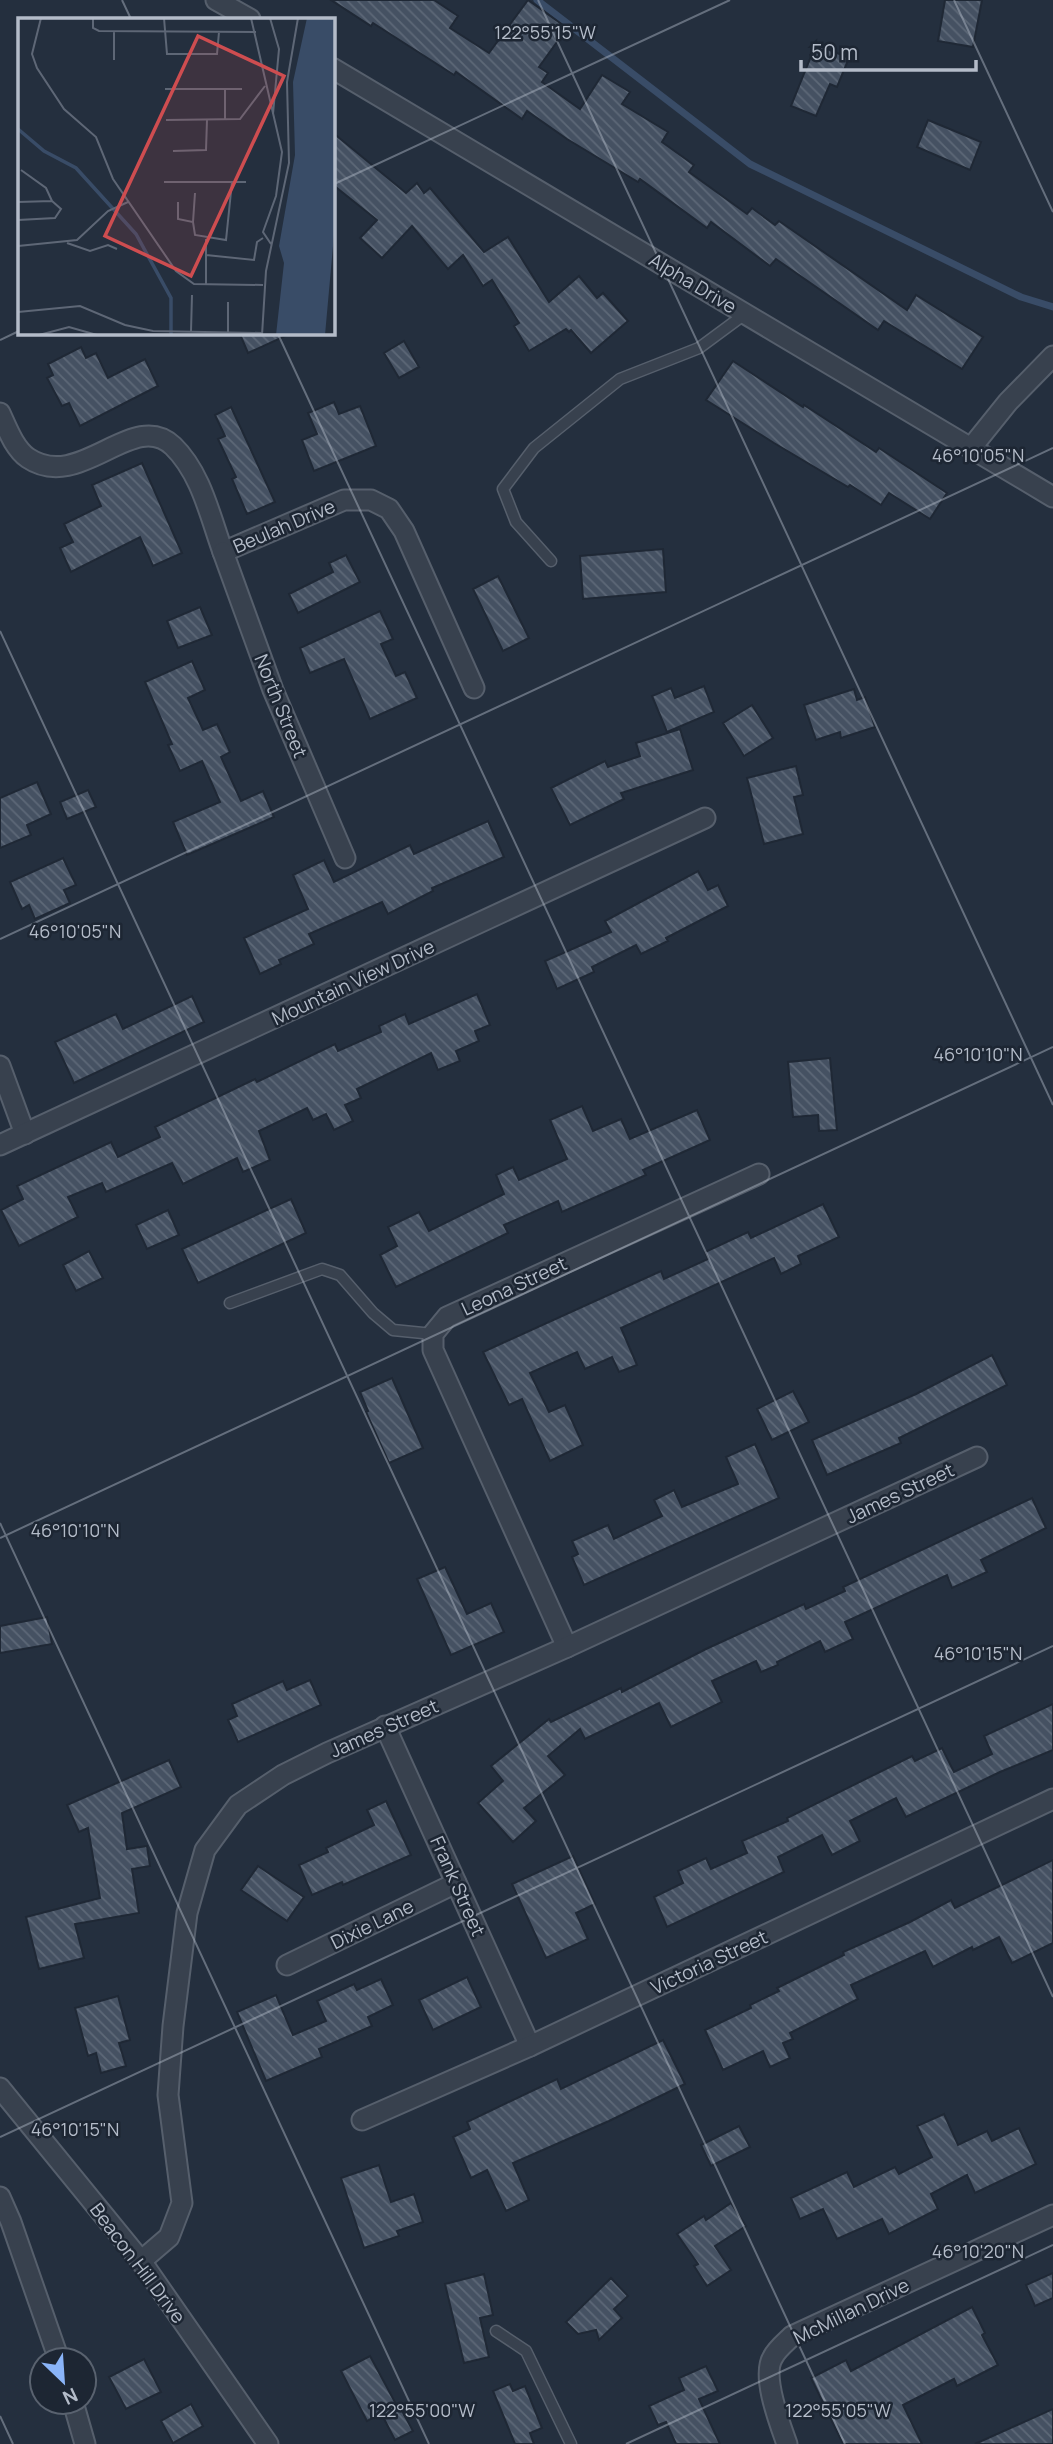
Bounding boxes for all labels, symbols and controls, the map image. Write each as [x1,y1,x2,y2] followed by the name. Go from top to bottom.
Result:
[18,18,334,334] inset map
[494,20,596,44] text: 122°55'15"W
[801,28,976,72] scale bar
[811,38,858,66] text: 50 m
[644,247,742,319] street label: Alpha Drive
[932,443,1024,467] text: 46°10'05"N
[229,493,339,559] street label: Beulah Drive
[248,650,314,762] street label: North Street
[29,919,121,943] text: 46°10'05"N
[268,933,438,1031] street label: Mountain View Drive
[933,1042,1023,1066] text: 46°10'10"N
[457,1250,571,1322] street label: Leona Street
[842,1457,958,1529] street label: James Street
[30,1518,120,1542] text: 46°10'10"N
[934,1641,1022,1665] text: 46°10'15"N
[326,1693,442,1763] street label: James Street
[424,1832,492,1940] street label: Frank Street
[326,1893,418,1955] street label: Dixie Lane
[646,1924,772,2000] street label: Victoria Street
[31,2117,119,2141] text: 46°10'15"N
[84,2198,192,2328] street label: Beacon Hill Drive
[932,2239,1024,2263] text: 46°10'20"N
[789,2272,913,2350] street label: McMillan Drive
[28,2346,98,2416] north arrow
[59,2382,82,2411] text: N
[369,2398,475,2422] text: 122°55'00"W
[785,2398,891,2422] text: 122°55'05"W

